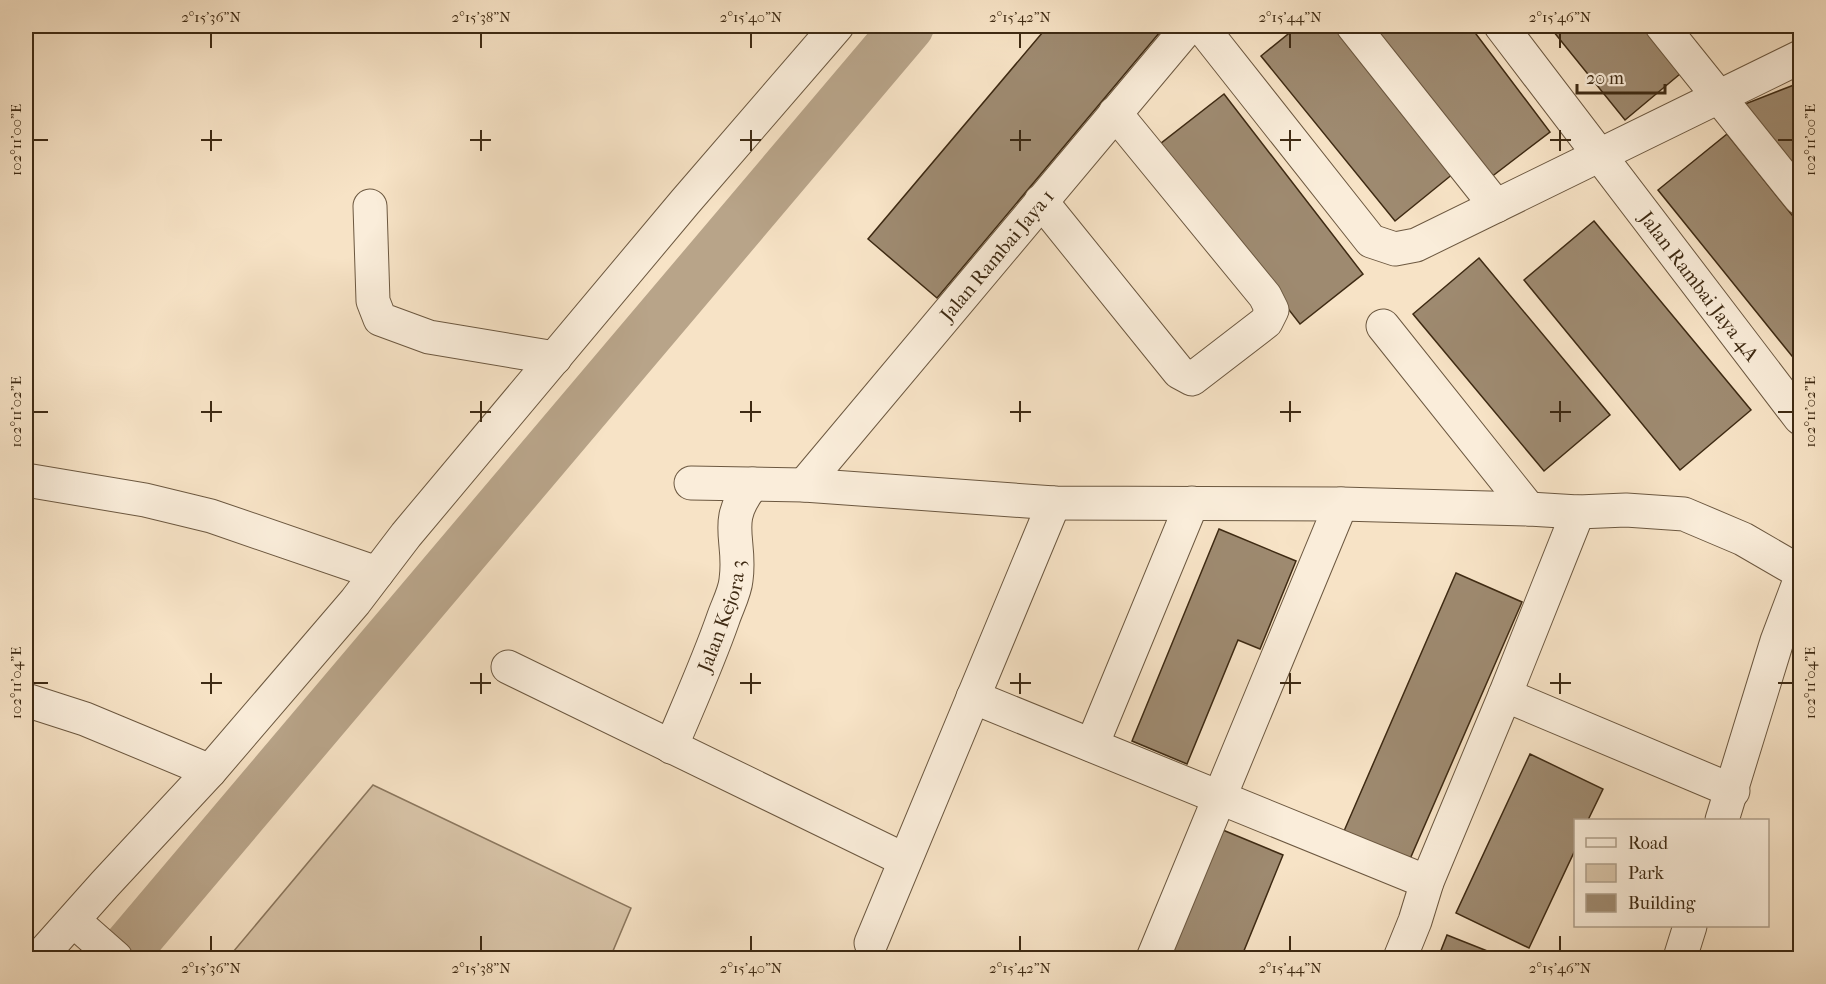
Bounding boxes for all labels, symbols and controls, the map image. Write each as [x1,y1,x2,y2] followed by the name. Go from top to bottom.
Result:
[181,8,241,26] text: 2°15'36"N
[451,8,511,26] text: 2°15'38"N
[720,8,783,26] text: 2°15'40"N
[989,8,1052,26] text: 2°15'42"N
[1258,8,1322,26] text: 2°15'44"N
[1529,8,1592,26] text: 2°15'46"N
[1577,57,1666,95] scale bar
[1586,68,1624,89] text: 20 m
[7,104,25,176] text: 102°11'00"E
[1801,104,1819,176] text: 102°11'00"E
[934,185,1059,328] street label: Jalan Rambai Jaya 1
[1633,205,1764,367] street label: Jalan Rambai Jaya 4A
[7,376,25,448] text: 102°11'02"E
[1801,376,1819,448] text: 102°11'02"E
[692,560,749,677] street label: Jalan Kejora 3
[7,647,25,719] text: 102°11'04"E
[1801,647,1819,719] text: 102°11'04"E
[1574,819,1769,927] legend
[1628,833,1668,854] text: Road
[1628,863,1665,884] text: Park
[1628,893,1696,914] text: Building
[181,959,241,977] text: 2°15'36"N
[451,959,511,977] text: 2°15'38"N
[720,959,783,977] text: 2°15'40"N
[989,959,1052,977] text: 2°15'42"N
[1258,959,1322,977] text: 2°15'44"N
[1529,959,1592,977] text: 2°15'46"N

